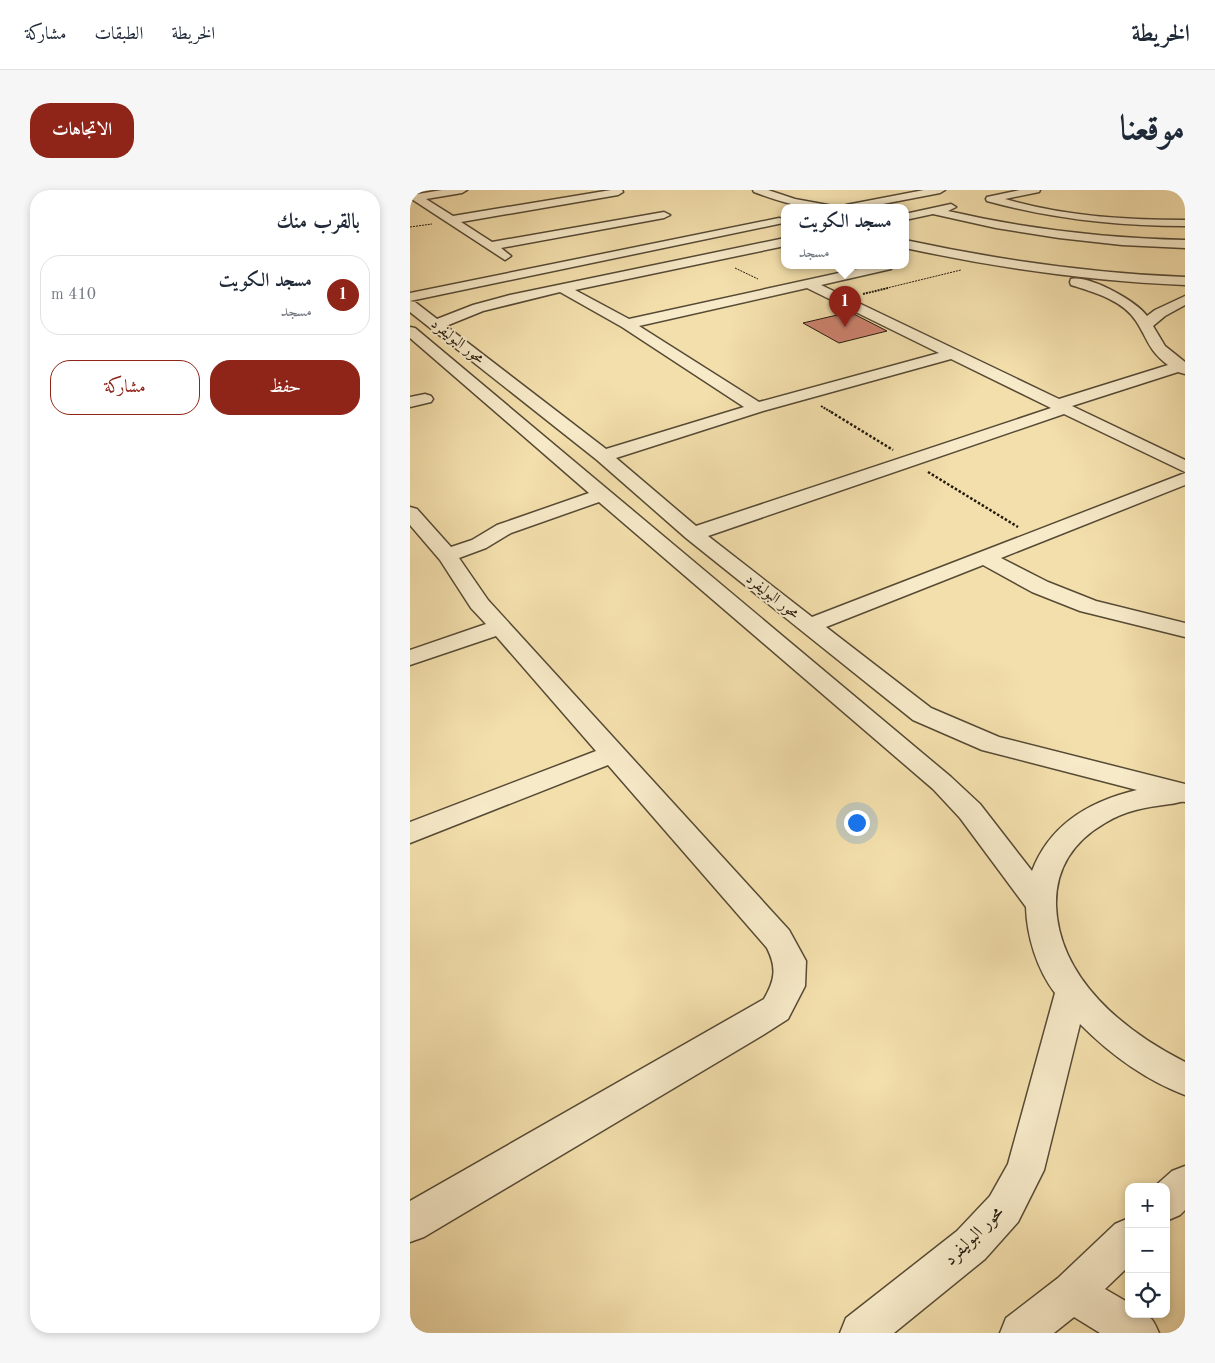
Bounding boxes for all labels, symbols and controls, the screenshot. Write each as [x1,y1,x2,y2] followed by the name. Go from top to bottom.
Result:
[1132,23,1190,47] text: الخريطة
[25,25,66,43] text: مشاركة
[94,25,143,43] text: الطبقات
[171,25,215,43] text: الخريطة
[30,103,134,158] button: الاتجاهات
[1120,112,1185,147] text: موقعنا
[781,204,909,269] popup
[277,212,360,233] text: بالقرب منك
[798,213,892,232] text: مسجد الكويت
[798,245,830,261] text: مسجد
[219,272,312,291] text: مسجد الكويت
[829,286,861,327] pin: 1
[51,287,96,303] text: 410 m
[338,287,348,303] text: 1
[281,304,312,320] text: مسجد
[427,317,486,368] street label: محور البوليفرد
[50,360,200,415] button: مشاركة
[210,360,360,415] button: حفظ
[742,572,801,623] street label: محور البوليفرد
[844,810,870,836] your location
[1125,1183,1170,1318] map controls
[1125,1183,1170,1228] button: +
[941,1203,1009,1271] street label: محور البوليفرد
[1125,1228,1170,1273] button: −
[1125,1273,1170,1318] button: locate

